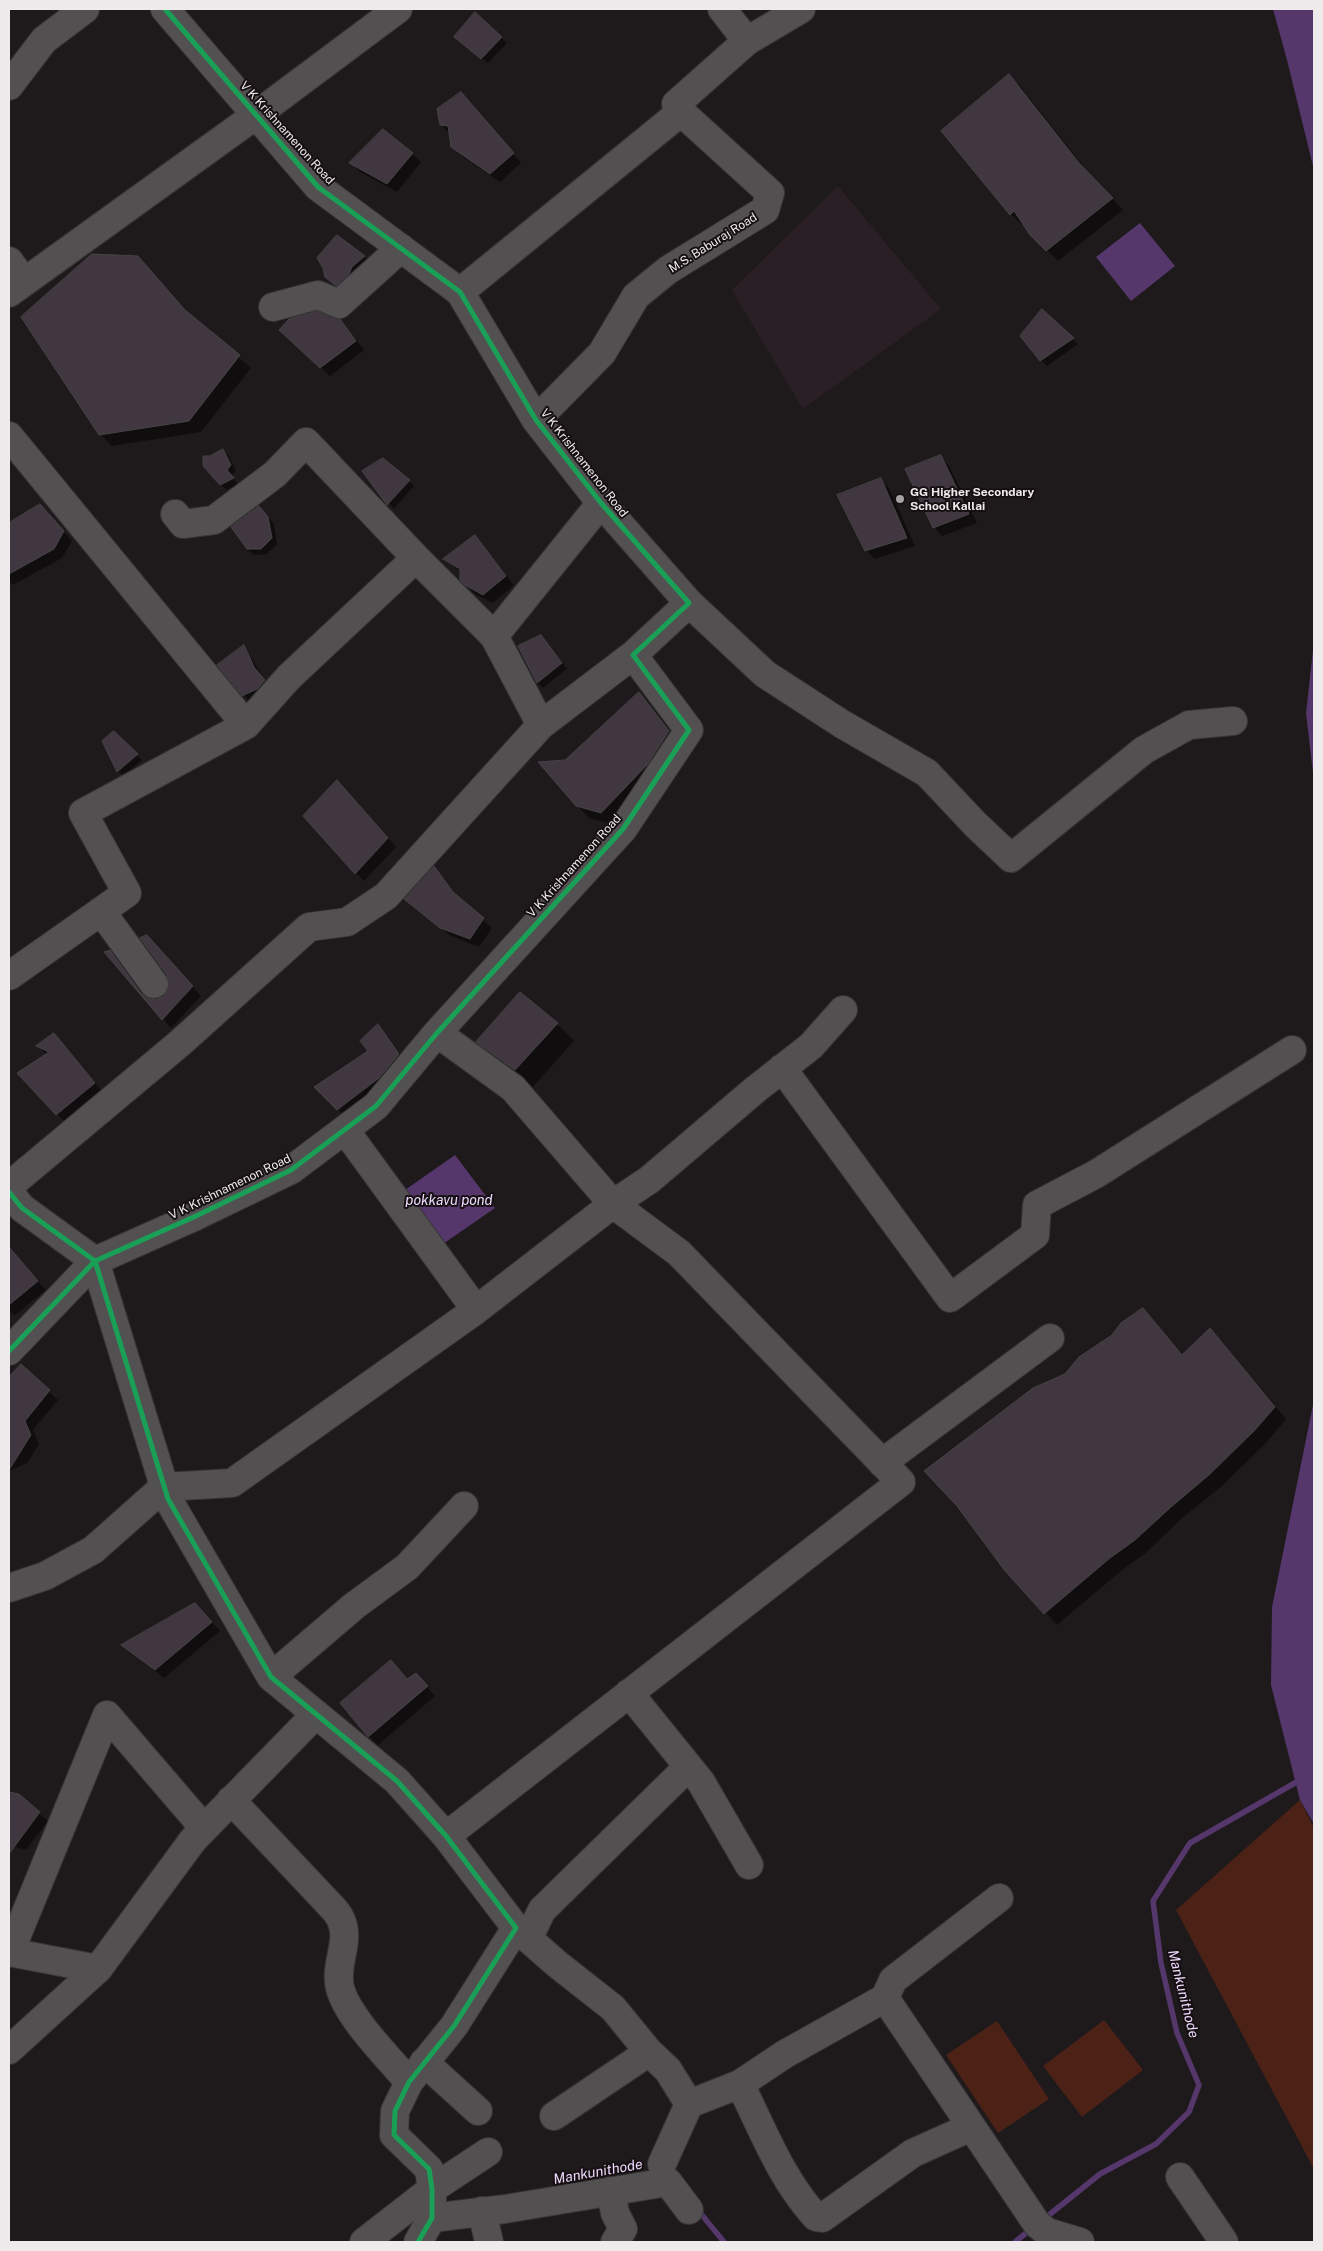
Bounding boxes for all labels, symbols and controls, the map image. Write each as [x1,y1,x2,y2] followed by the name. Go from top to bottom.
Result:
[237,79,337,187] street label: V K Krishnamenon Road
[666,210,760,276] street label: M.S. Baburaj Road
[537,406,631,520] street label: V K Krishnamenon Road
[910,485,1034,513] place label: GG Higher Secondary School Kallai
[894,493,906,505] marker: GG Higher Secondary School Kallai
[524,812,624,920] street label: V K Krishnamenon Road
[167,1151,293,1223] street label: V K Krishnamenon Road
[405,1193,493,1209] water label: pokkavu pond
[1164,1948,1202,2040] water label: Mankunithode
[552,2156,644,2188] water label: Mankunithode

